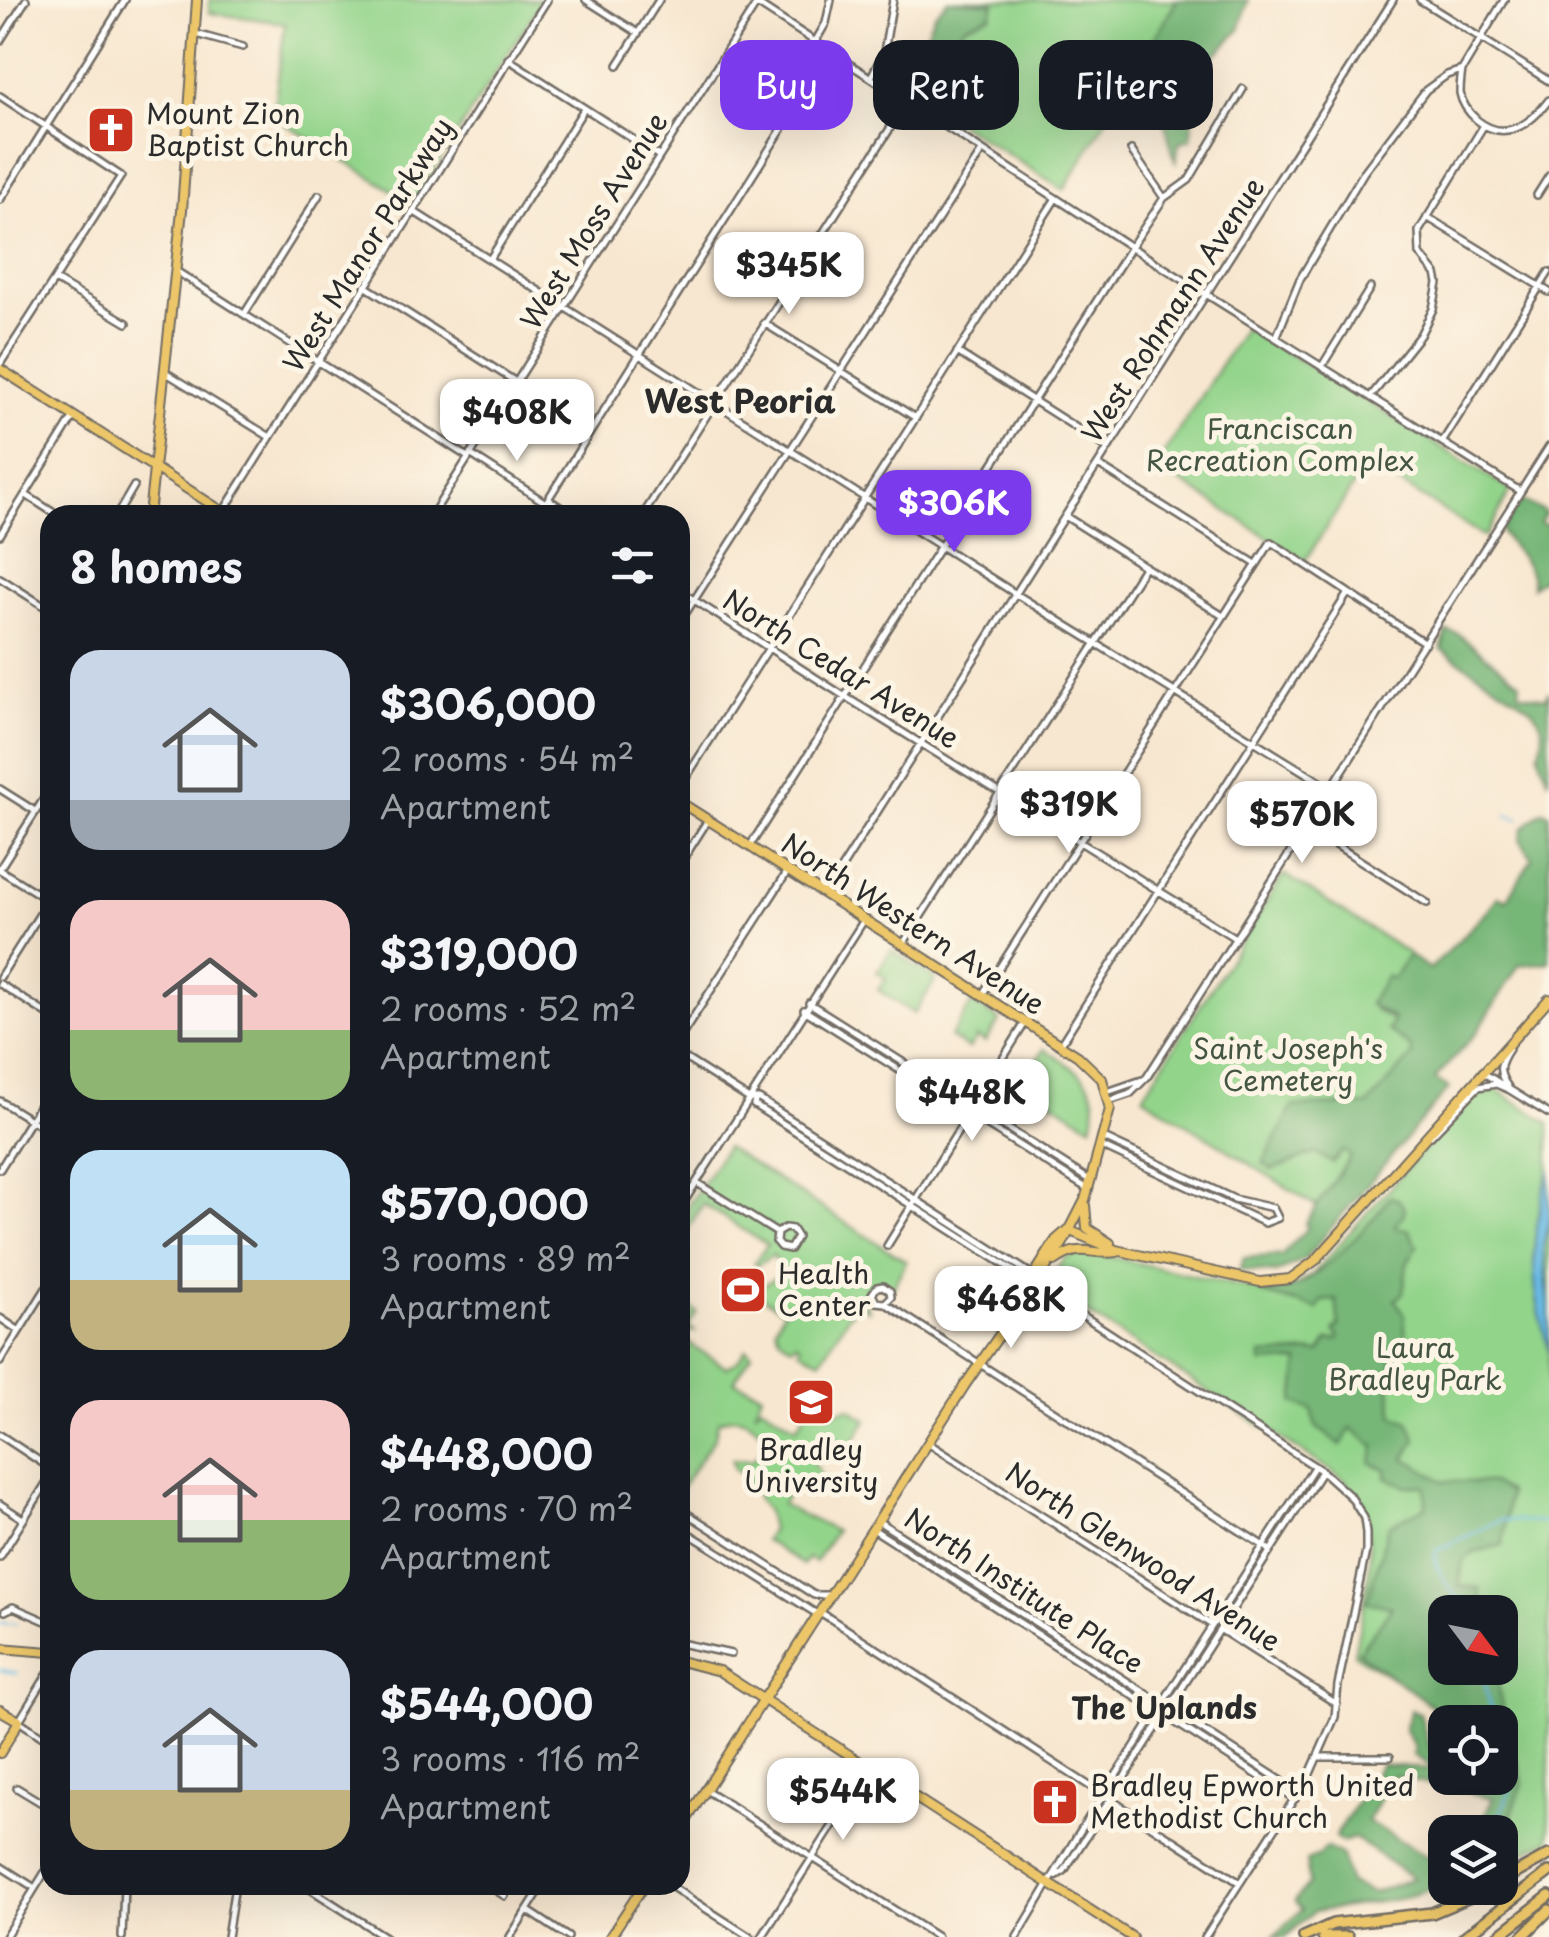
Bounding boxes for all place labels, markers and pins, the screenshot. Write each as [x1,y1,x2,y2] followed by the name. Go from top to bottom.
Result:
[146,91,349,166] place label: Mount Zion Baptist Church
[85,104,137,156] church icon: Mount Zion Baptist Church
[719,232,859,317] pin: $345K
[447,379,587,464] pin: $408K
[884,470,1024,555] pin: $306K
[999,771,1139,856] pin: $319K
[1232,781,1372,866] pin: $570K
[902,1059,1042,1144] pin: $448K
[778,1251,870,1326] place label: Health Center
[717,1264,769,1316] sports icon: Health Center
[941,1266,1081,1351] pin: $468K
[785,1376,837,1428] school or university icon: Bradley University
[744,1427,878,1502] place label: Bradley University
[773,1758,913,1843] pin: $544K
[1090,1763,1414,1838] place label: Bradley Epworth United Methodist Church
[1029,1776,1081,1828] church icon: Bradley Epworth United Methodist Church

